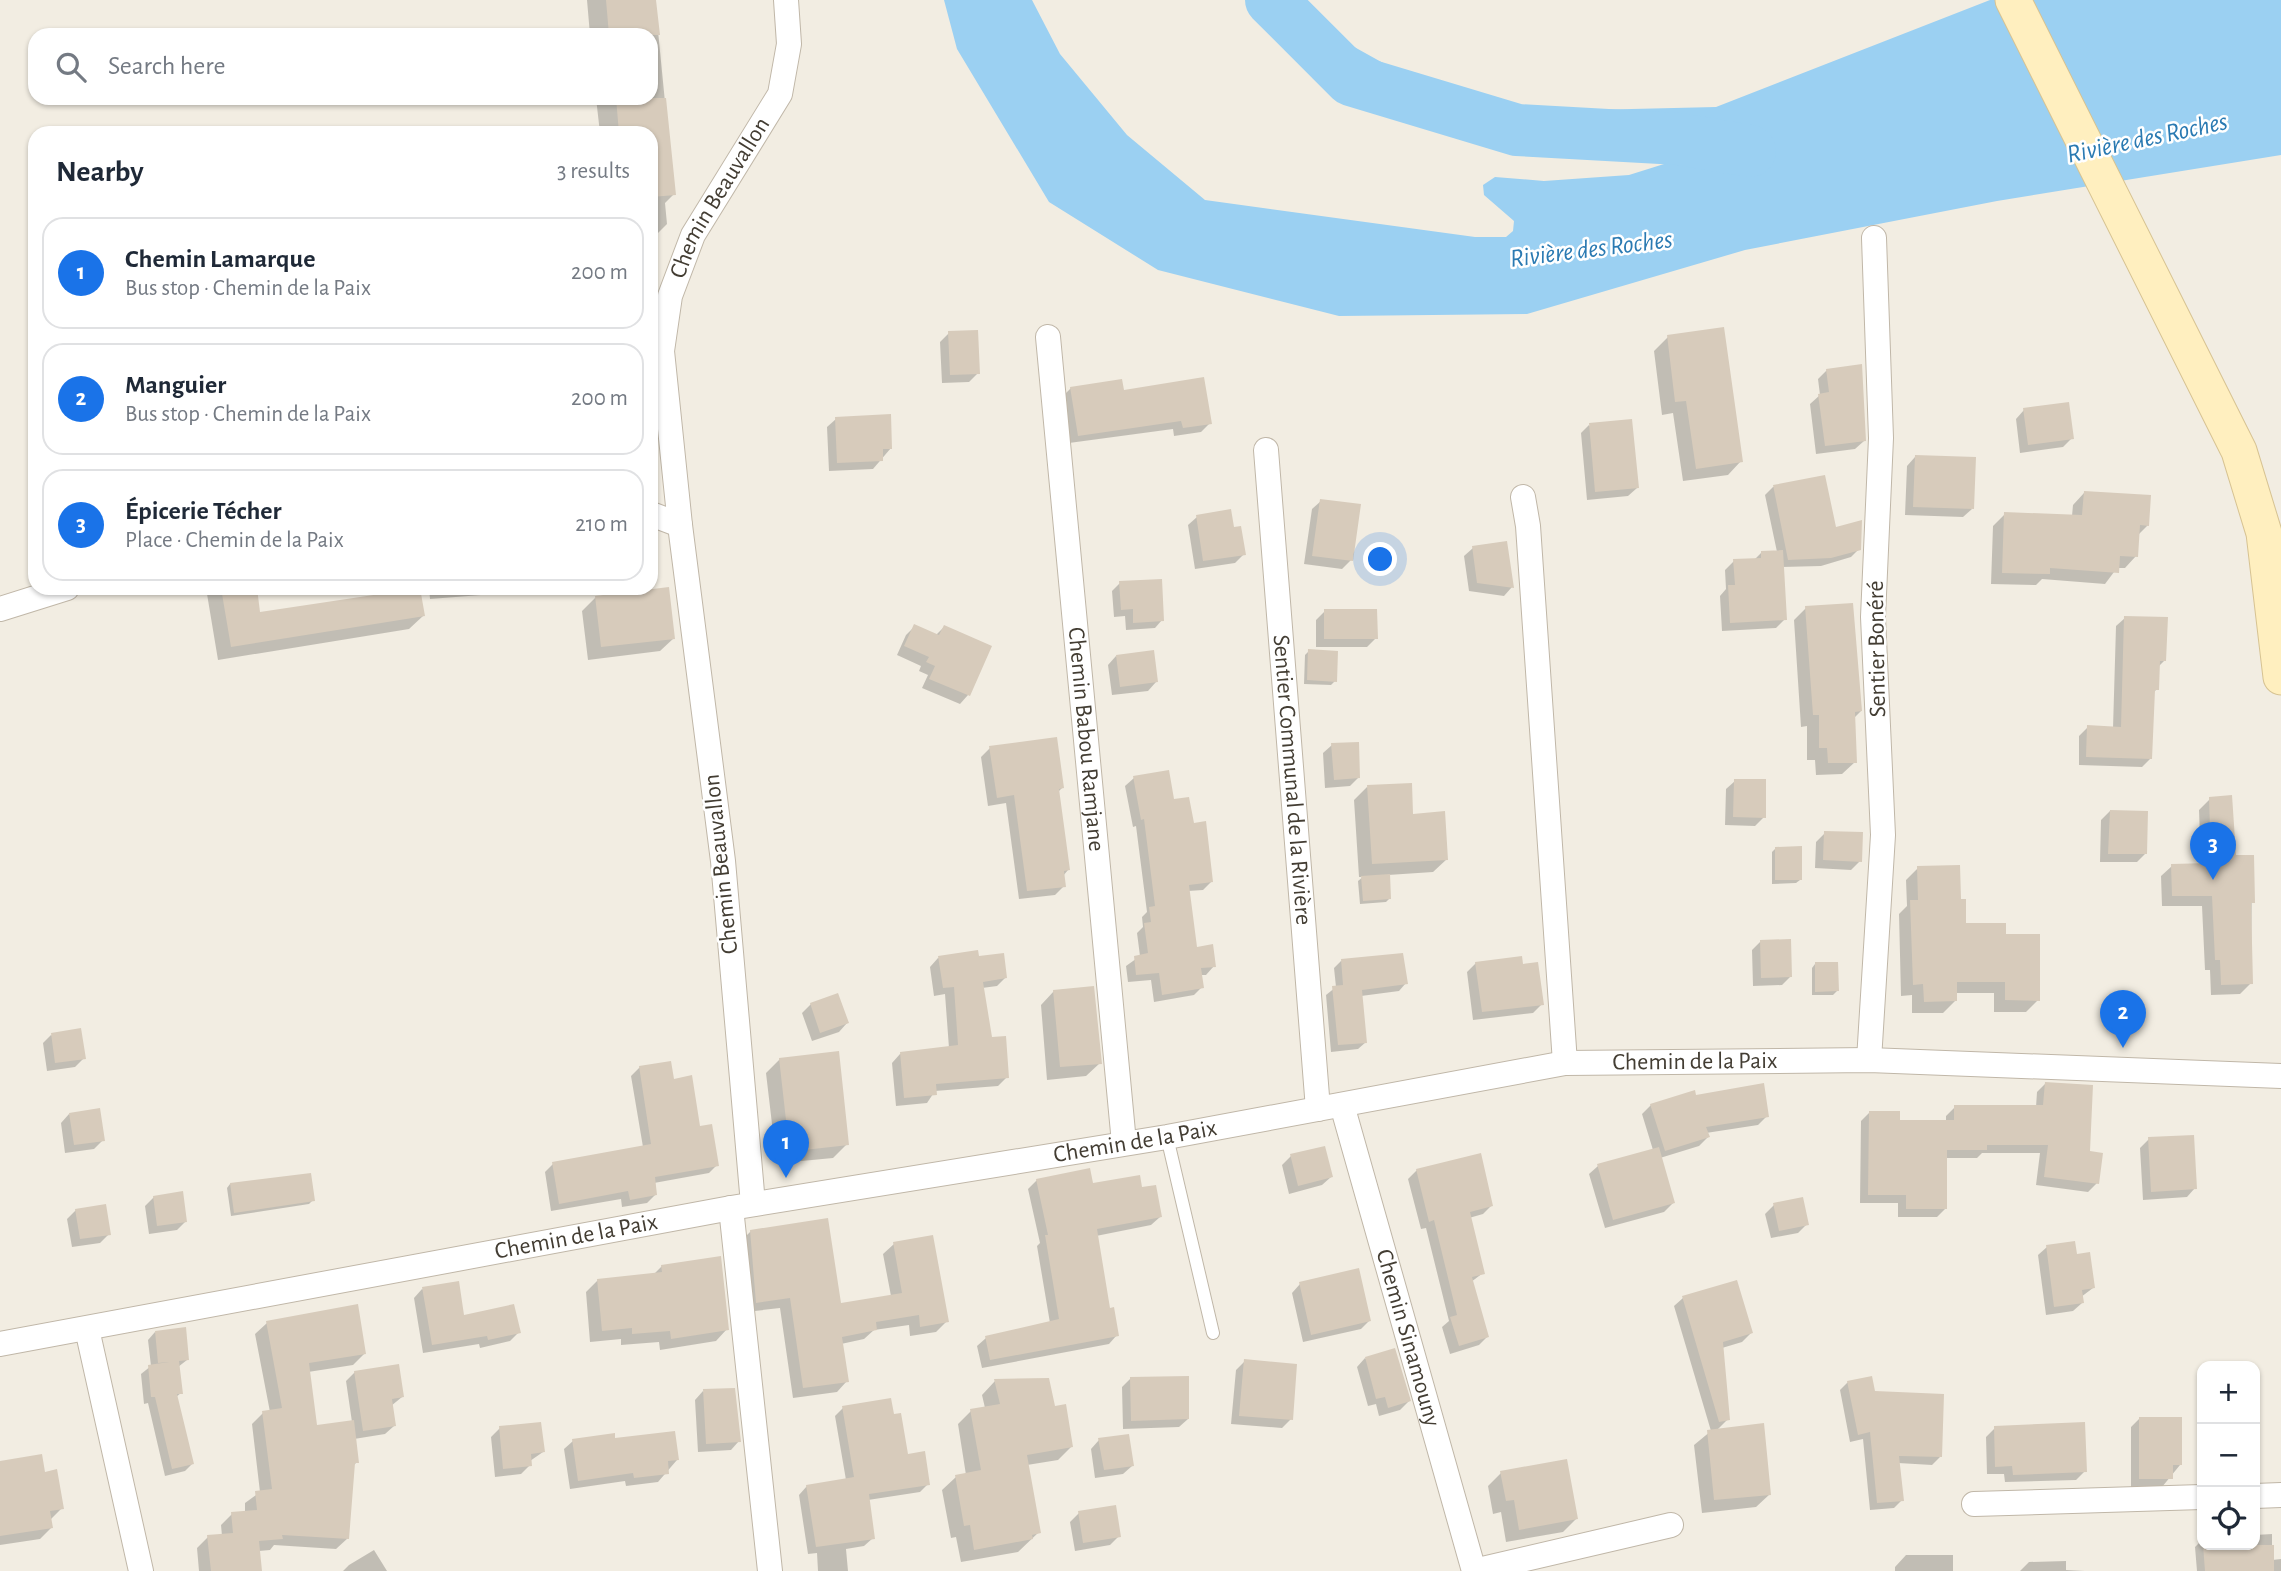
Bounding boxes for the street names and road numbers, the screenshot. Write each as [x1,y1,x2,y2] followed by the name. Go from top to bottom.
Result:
[666,113,774,282] street label: Chemin Beauvallon
[1864,580,1890,718] street label: Sentier Bonéré
[1063,626,1108,853] street label: Chemin Babou Ramjane
[1269,634,1315,926] street label: Sentier Communal de la Rivière
[700,773,742,955] street label: Chemin Beauvallon
[1612,1049,1778,1075] street label: Chemin de la Paix
[1052,1116,1219,1167] street label: Chemin de la Paix
[493,1210,660,1264] street label: Chemin de la Paix
[1371,1247,1444,1429] street label: Chemin Sinamouny

